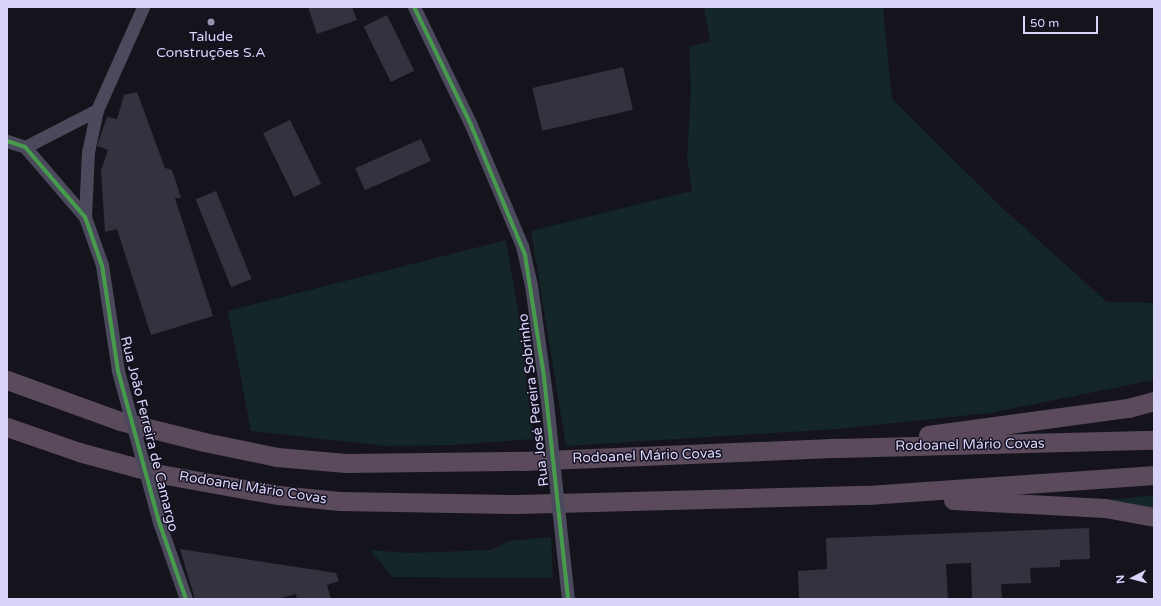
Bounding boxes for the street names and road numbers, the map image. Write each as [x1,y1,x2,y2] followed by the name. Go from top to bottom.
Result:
[515,312,553,488] street label: Rua José Pereira Sobrinho
[117,334,181,534] street label: Rua João Ferreira de Camargo
[895,435,1045,455] street label: Rodoanel Mário Covas
[572,445,722,467] street label: Rodoanel Mário Covas
[178,468,328,508] street label: Rodoanel Mário Covas

